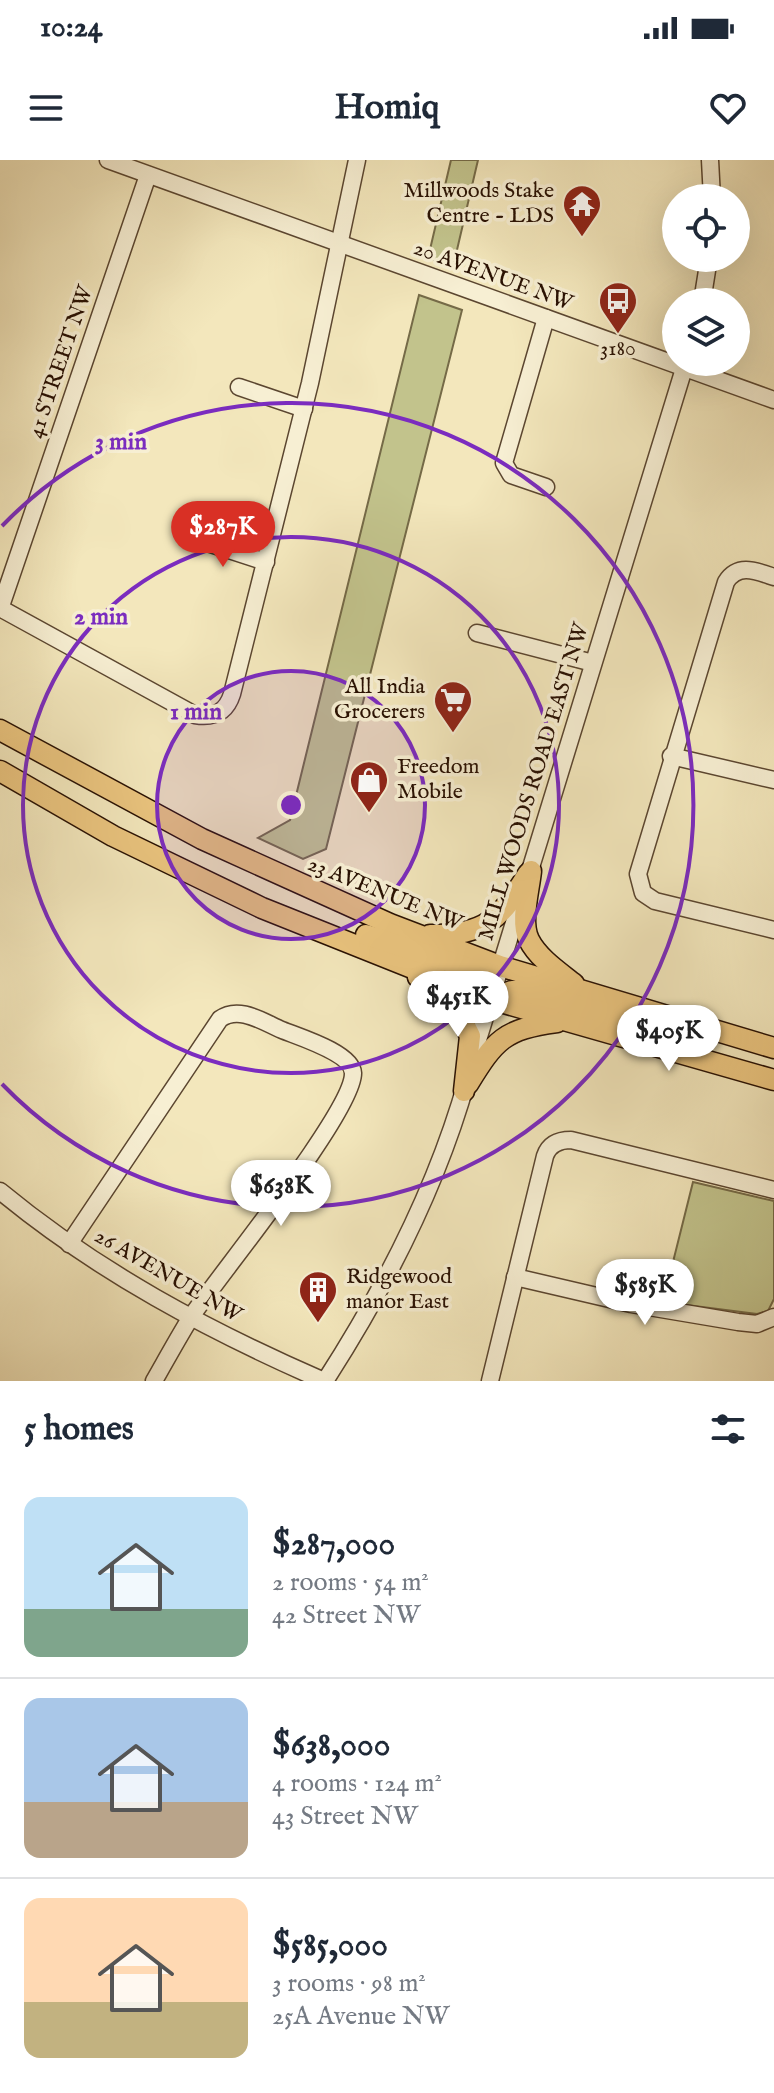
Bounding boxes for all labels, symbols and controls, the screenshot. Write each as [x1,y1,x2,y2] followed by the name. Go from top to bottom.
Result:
[40,9,102,47] text: 10:24
[335,85,439,131] text: Homiq
[24,86,68,130] icon: menu
[706,86,750,130] icon: heart
[403,177,554,230] place label: Millwoods Stake Centre - LDS
[561,183,603,238] temple icon: Millwoods Stake Centre - LDS
[662,184,750,376] map controls
[662,184,750,272] button: locate
[410,234,577,318] street label: 20 AVENUE NW
[597,280,639,335] bus stop icon: 3180
[22,281,100,442] street label: 41 STREET NW
[662,288,750,376] button: layers
[600,335,636,363] place label: 3180
[95,427,147,458] text: 3 min
[167,501,279,569] pin: $287K
[189,510,257,543] text: $287K
[74,602,128,633] text: 2 min
[472,619,596,944] street label: MILL WOODS ROAD EAST NW
[334,673,425,726] place label: All India Grocerers
[432,679,474,734] supermarket icon: All India Grocerers
[170,697,222,728] text: 1 min
[397,753,480,806] place label: Freedom Mobile
[348,759,390,814] shop icon: Freedom Mobile
[277,791,305,819] centre of rings
[303,850,467,938] street label: 23 AVENUE NW
[402,971,514,1039] pin: $451K
[426,980,490,1013] text: $451K
[613,1005,725,1073] pin: $405K
[635,1014,703,1047] text: $405K
[225,1160,337,1228] pin: $638K
[249,1169,313,1202] text: $638K
[89,1222,248,1330] street label: 26 AVENUE NW
[589,1259,701,1327] pin: $585K
[346,1263,452,1316] place label: Ridgewood manor East
[614,1268,676,1301] text: $585K
[297,1269,339,1324] building icon: Ridgewood manor East
[706,1407,750,1451] icon: filters
[24,1408,134,1451] text: 5 homes
[272,1523,395,1566] text: $287,000
[88,1529,184,1625] icon: home
[272,1566,429,1599] text: 2 rooms · 54 m²
[272,1599,420,1632] text: 42 Street NW
[272,1724,390,1767] text: $638,000
[88,1730,184,1826] icon: home
[272,1767,442,1800] text: 4 rooms · 124 m²
[272,1800,418,1833] text: 43 Street NW
[272,1924,388,1967] text: $585,000
[88,1930,184,2026] icon: home
[272,1967,426,2000] text: 3 rooms · 98 m²
[272,2000,449,2033] text: 25A Avenue NW

